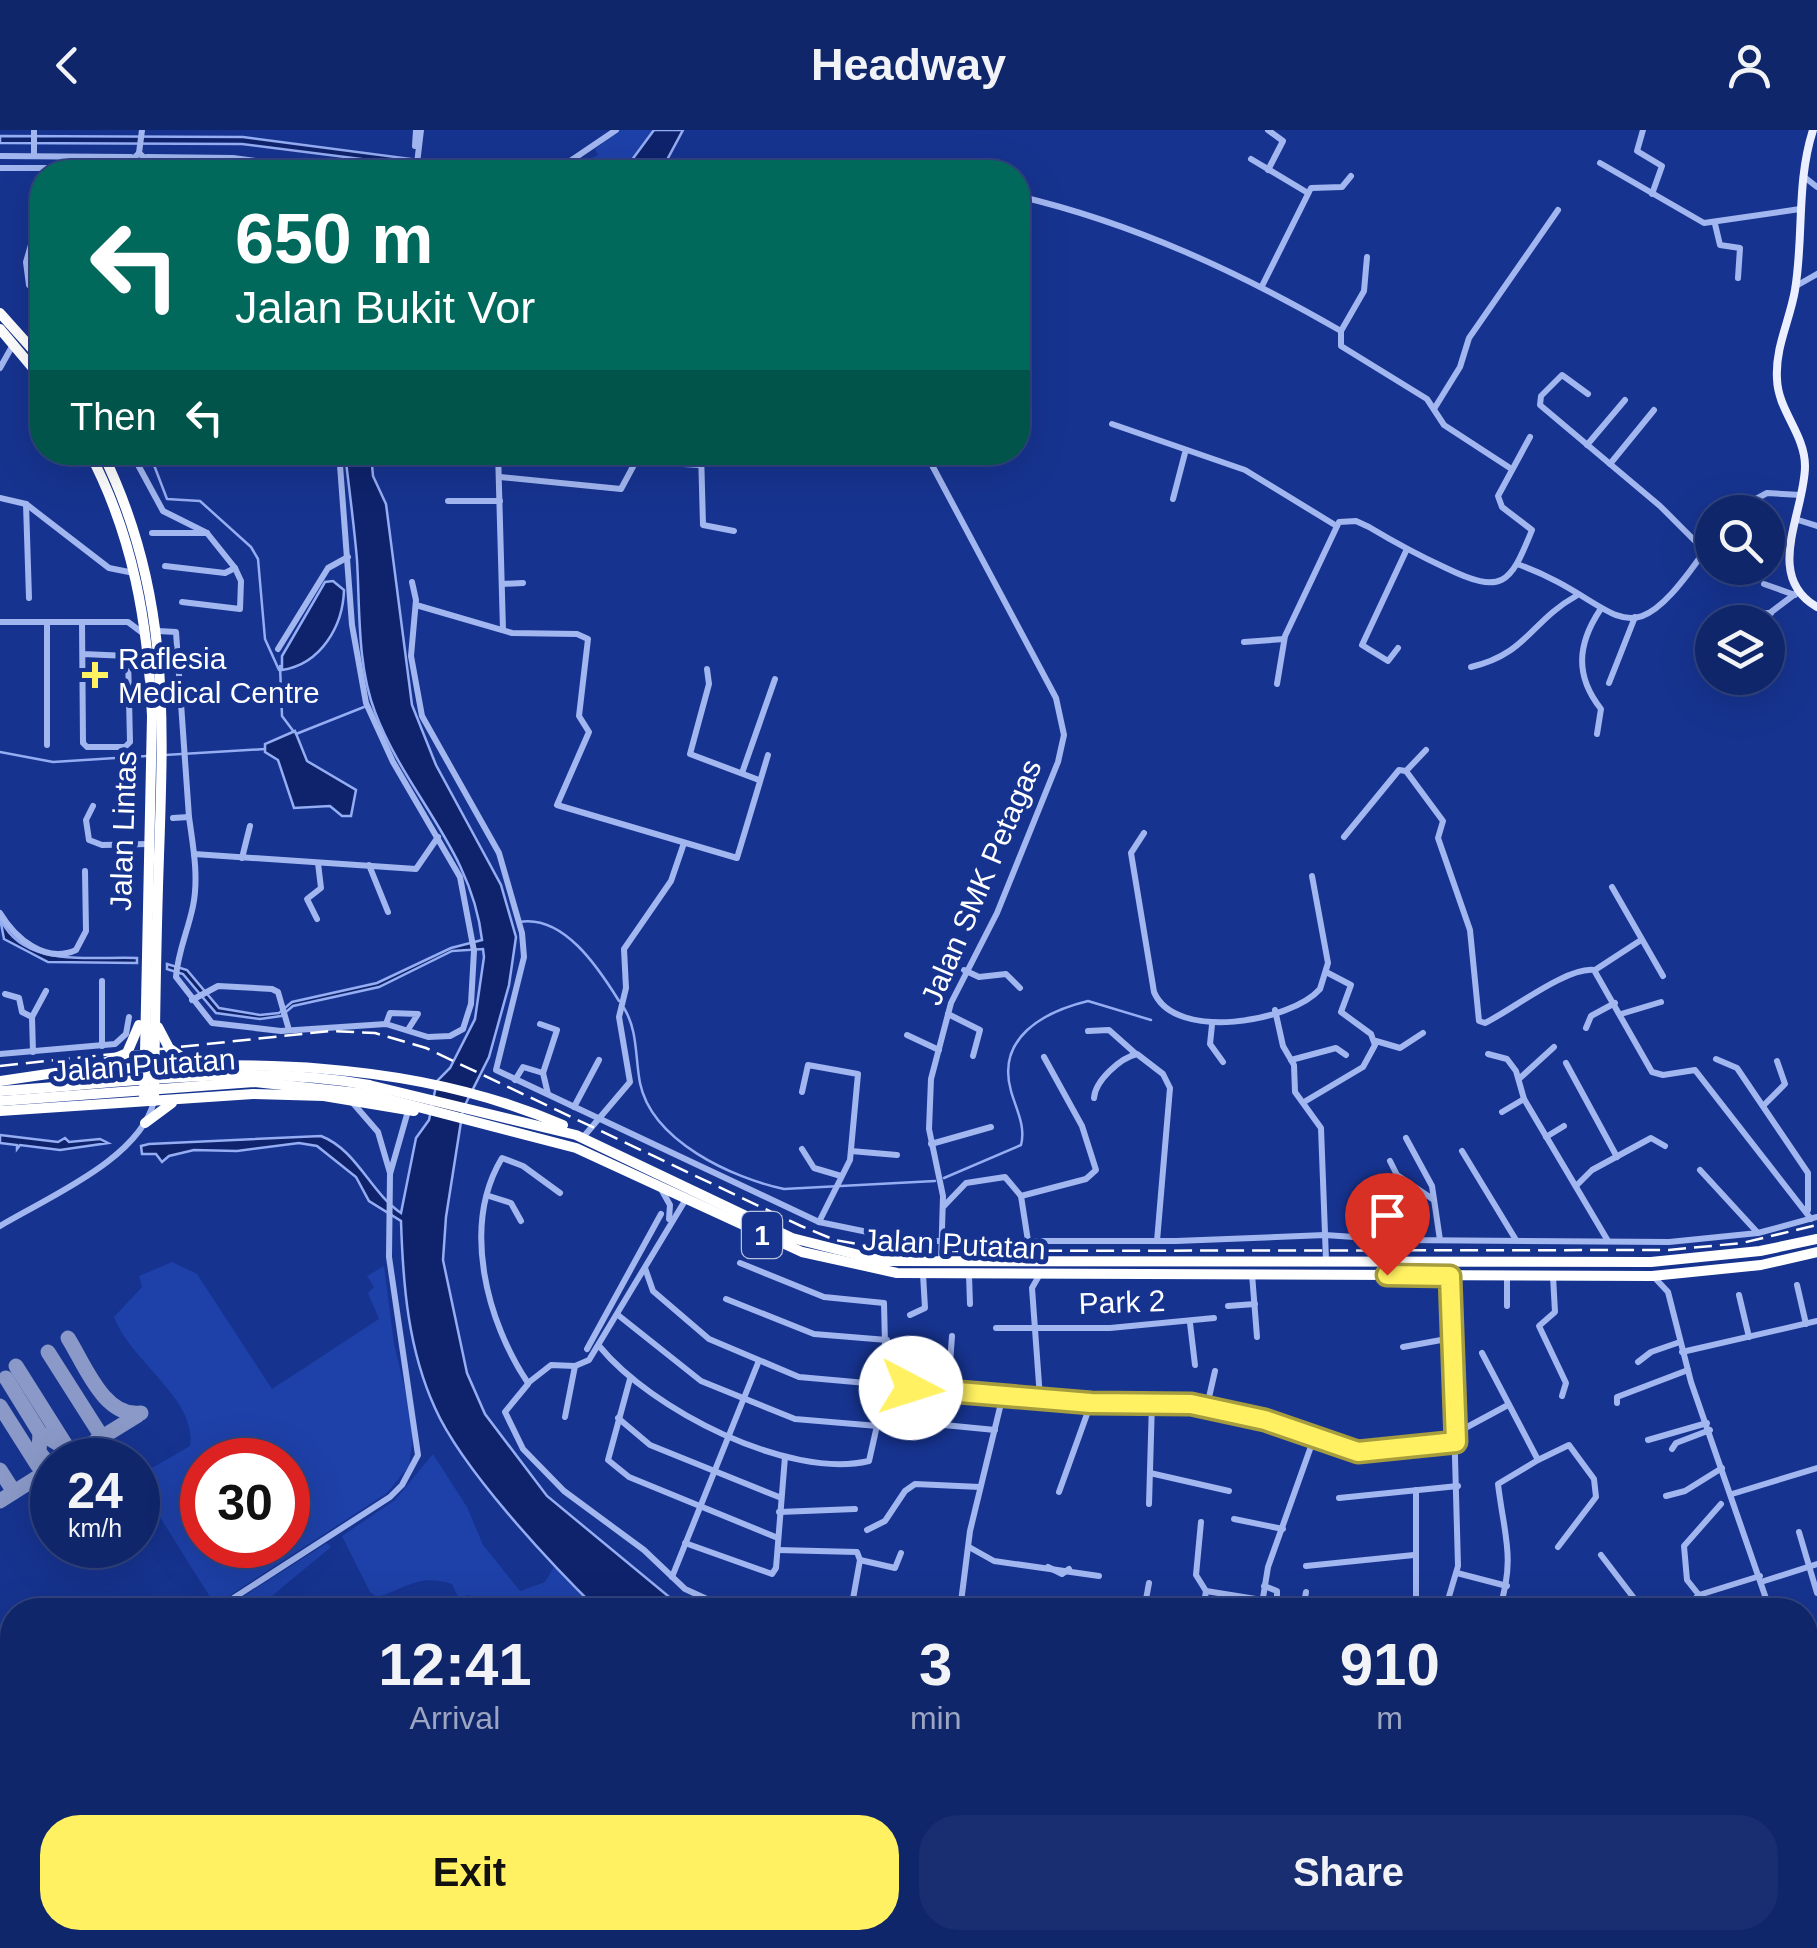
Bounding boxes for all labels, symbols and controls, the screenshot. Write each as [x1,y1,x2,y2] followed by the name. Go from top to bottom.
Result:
[40,38,95,93] icon: back
[1722,38,1777,93] icon: person
[811,39,1006,90] text: Headway
[70,200,200,330] icon: left
[235,200,433,278] text: 650 m
[235,282,535,333] text: Jalan Bukit Vor
[177,390,232,445] icon: left
[70,396,157,438] text: Then
[1695,495,1785,695] map controls
[1695,495,1785,585] button: search
[1695,605,1785,695] button: layers
[118,642,320,709] place label: Raflesia Medical Centre
[82,662,108,688] marker: Raflesia Medical Centre
[104,750,142,912] street label: Jalan Lintas
[914,754,1048,1010] street label: Jalan SMK Petagas
[51,1042,237,1088] street label: Jalan Putatan
[1345,1173,1430,1276] pin
[1360,1188,1415,1243] icon: arrive
[742,1212,782,1258] road number: 1
[862,1223,1046,1265] street label: Jalan Putatan
[1078,1284,1166,1320] street label: Park 2
[859,1336,963,1440] position arrow
[180,1438,310,1568] speed limit sign: 30
[67,1463,123,1519] text: 24
[68,1514,122,1542] text: km/h
[378,1631,532,1698] text: 12:41
[919,1631,952,1698] text: 3
[1340,1631,1440,1698] text: 910
[410,1700,500,1736] text: Arrival
[910,1700,961,1736] text: min
[1376,1700,1403,1736] text: m
[40,1815,899,1930] button: Exit
[919,1815,1778,1930] button: Share

